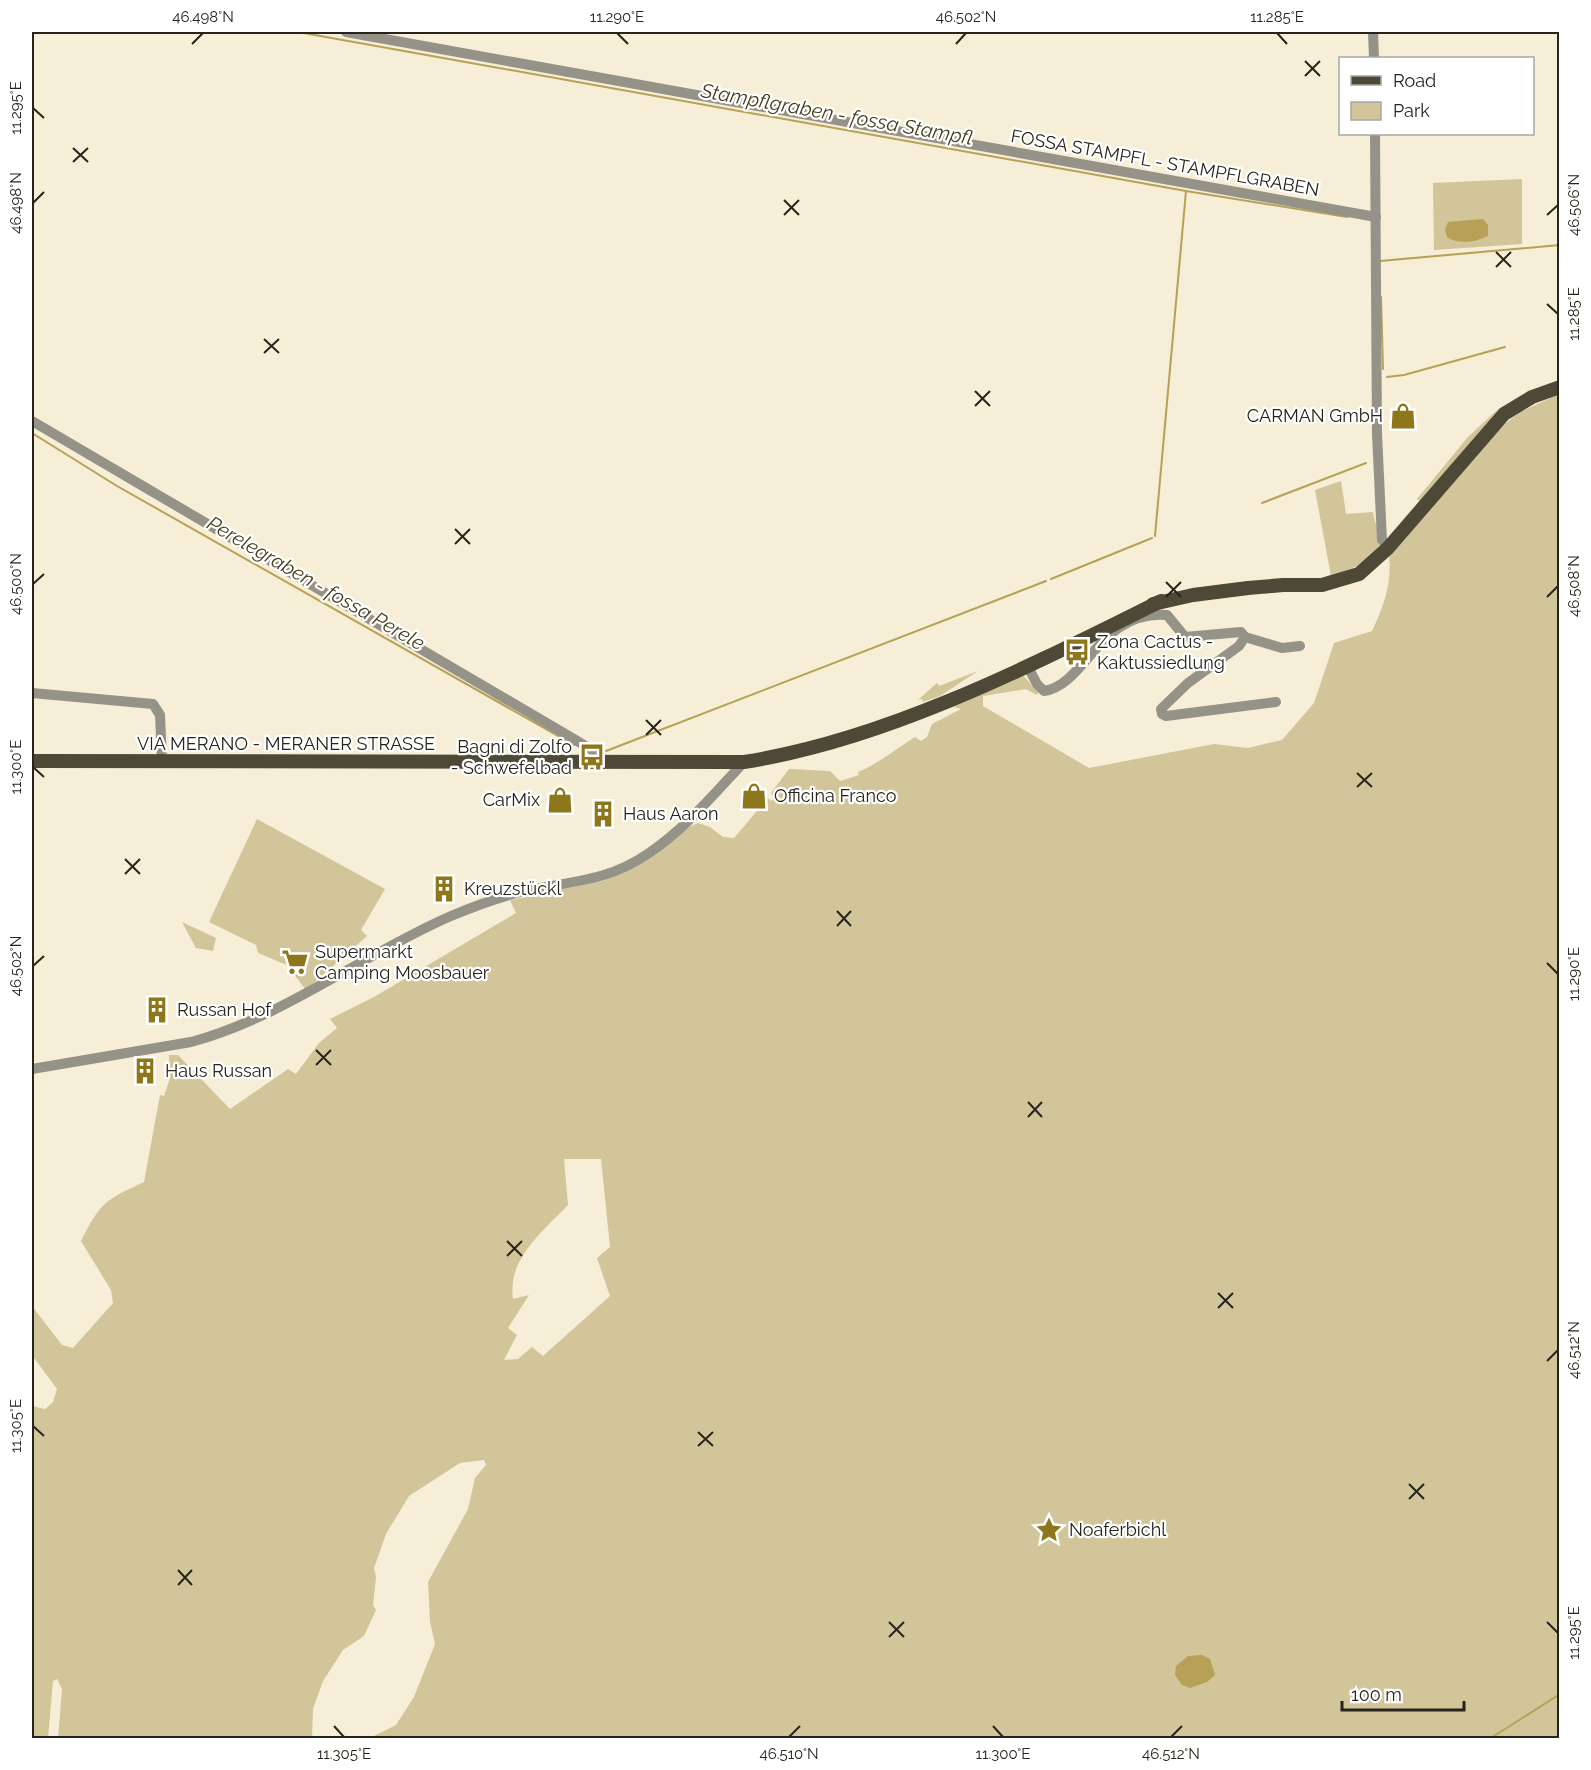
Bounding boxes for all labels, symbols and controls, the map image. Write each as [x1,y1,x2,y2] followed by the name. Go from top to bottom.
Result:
[172,8,234,26] text: 46.498°N
[590,8,644,26] text: 11.290°E
[936,8,996,26] text: 46.502°N
[1250,8,1304,26] text: 11.285°E
[1339,57,1534,135] legend
[1393,70,1436,91] text: Road
[698,78,975,150] water label: Stampflgraben - fossa Stampfl
[7,81,25,135] text: 11.295°E
[1393,100,1430,121] text: Park
[1009,125,1321,200] street label: FOSSA STAMPFL - STAMPFLGRABEN
[7,172,25,234] text: 46.498°N
[1565,174,1583,236] text: 46.506°N
[1565,287,1583,341] text: 11.285°E
[1388,401,1418,431] shop icon: CARMAN GmbH
[1247,405,1383,426] place label: CARMAN GmbH
[203,511,429,655] water label: Perelegraben - fossa Perele
[7,553,25,615] text: 46.500°N
[1565,555,1583,617] text: 46.508°N
[1097,631,1225,673] place label: Zona Cactus - Kaktussiedlung
[1062,637,1092,667] bus stop icon: Zona Cactus - Kaktussiedlung
[137,733,435,754] street label: VIA MERANO - MERANER STRASSE
[451,736,572,778] place label: Bagni di Zolfo - Schwefelbad
[7,740,25,794] text: 11.300°E
[577,742,607,772] bus stop icon: Bagni di Zolfo - Schwefelbad
[739,781,769,811] shop icon: Officina Franco
[545,785,575,815] shop icon: CarMix
[774,785,897,806] place label: Officina Franco
[483,789,540,810] place label: CarMix
[588,799,618,829] building icon: Haus Aaron
[623,803,719,824] place label: Haus Aaron
[429,874,459,904] building icon: Kreuzstückl
[464,878,562,899] place label: Kreuzstückl
[7,936,25,996] text: 46.502°N
[315,941,490,983] place label: Supermarkt Camping Moosbauer
[280,947,310,977] supermarket icon: Supermarkt Camping Moosbauer
[1565,947,1583,1001] text: 11.290°E
[142,995,172,1025] building icon: Russan Hof
[177,999,272,1020] place label: Russan Hof
[130,1056,160,1086] building icon: Haus Russan
[165,1060,272,1081] place label: Haus Russan
[1565,1321,1583,1379] text: 46.512°N
[7,1399,25,1453] text: 11.305°E
[1034,1515,1064,1545] place icon: Noaferbichl
[1069,1519,1166,1540] place label: Noaferbichl
[1565,1606,1583,1660] text: 11.295°E
[1342,1674,1464,1712] scale bar
[1351,1684,1402,1705] text: 100 m
[317,1745,371,1763] text: 11.305°E
[759,1745,819,1763] text: 46.510°N
[976,1745,1030,1763] text: 11.300°E
[1142,1745,1200,1763] text: 46.512°N

